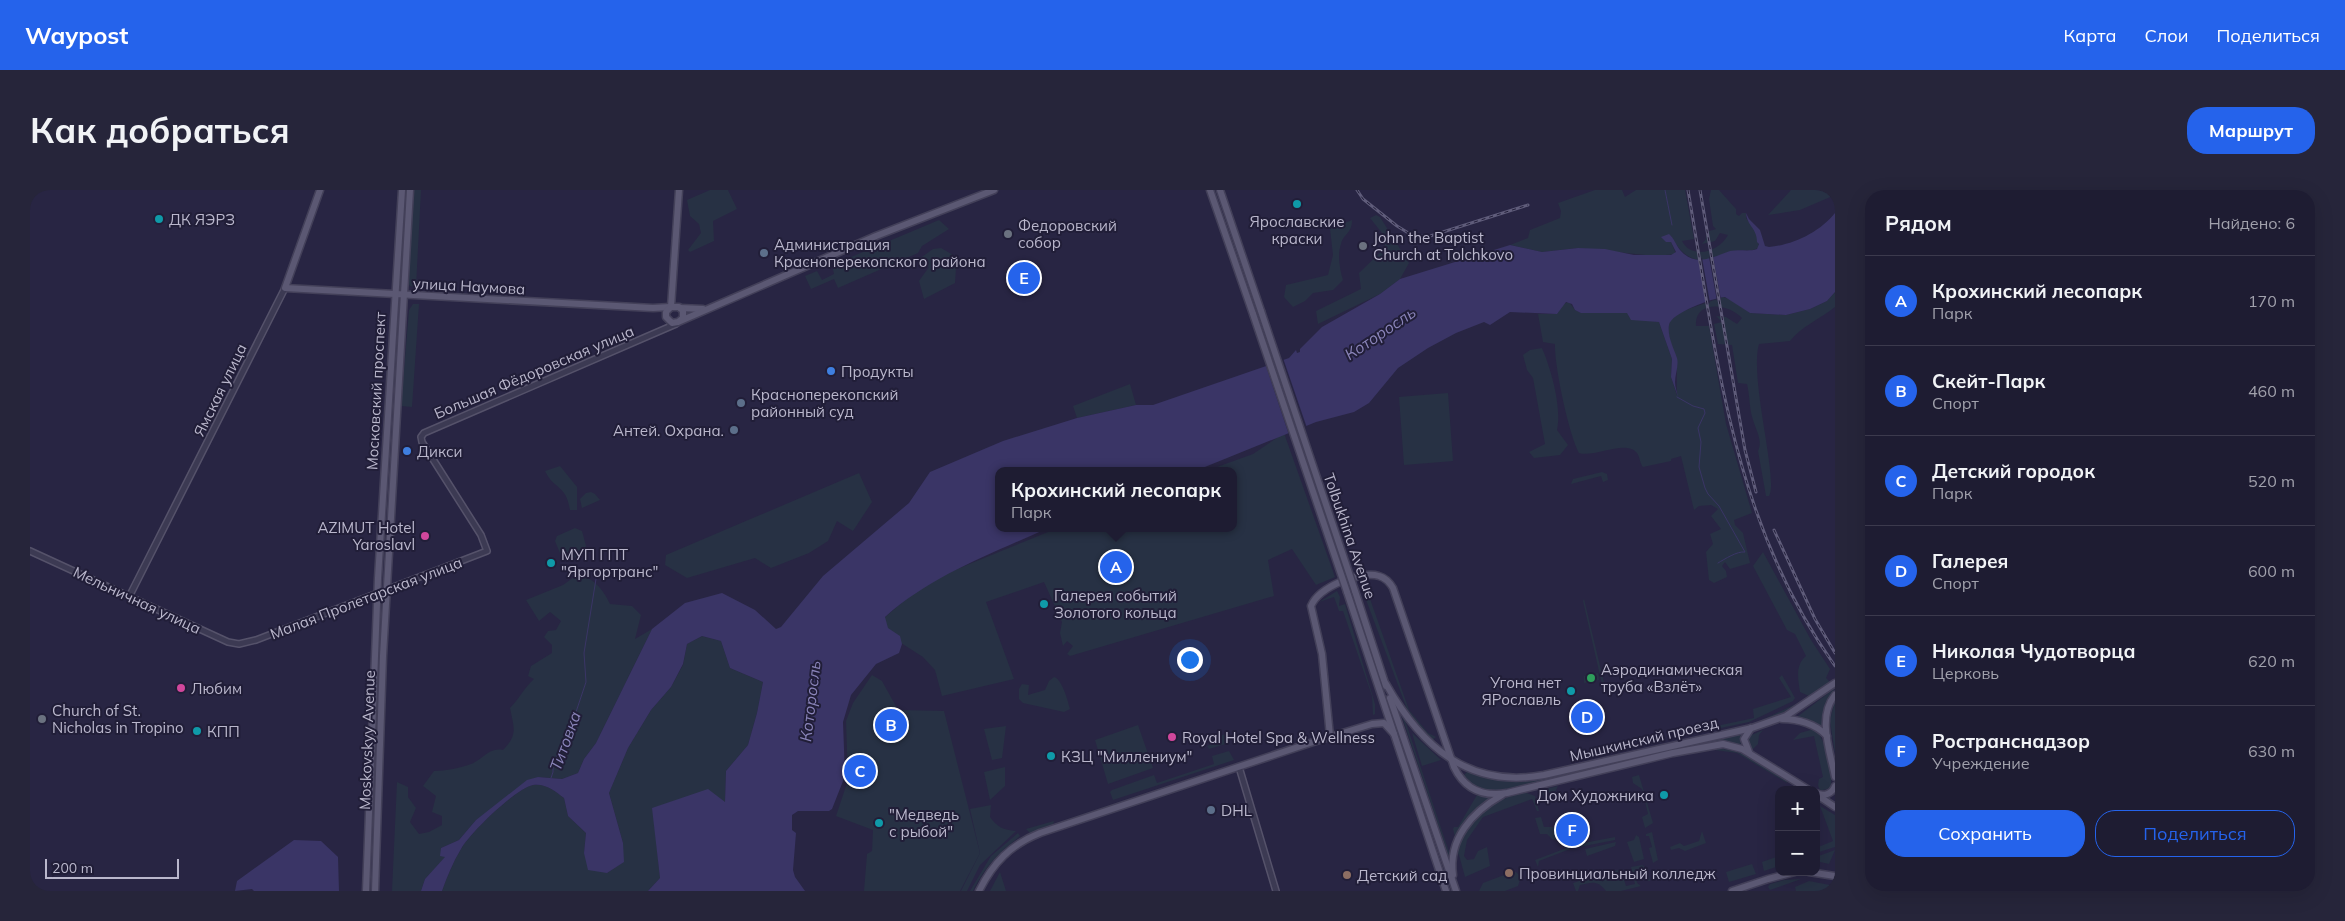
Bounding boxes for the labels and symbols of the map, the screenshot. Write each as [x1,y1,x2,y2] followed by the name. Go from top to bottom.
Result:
[1291,198,1303,210] marker: Ярославские краски
[169,210,235,229] place label: ДК ЯЭРЗ
[1250,212,1344,248] place label: Ярославские краски
[153,213,165,225] marker: ДК ЯЭРЗ
[1018,216,1117,252] place label: Федоровский собор
[1002,228,1014,240] marker: Федоровский собор
[1373,228,1513,264] place label: John the Baptist Church at Tolchkovo
[774,235,986,271] place label: Администрация Красноперекопского района
[1357,240,1369,252] marker: John the Baptist Church at Tolchkovo
[758,247,770,259] marker: Администрация Красноперекопского района
[1008,259,1040,297] pin: E
[412,274,526,298] street label: улица Наумова
[1341,302,1420,364] water label: Которосль
[362,311,390,471] street label: Московский проспект
[431,321,637,423] street label: Большая Фёдоровская улица
[189,340,251,440] street label: Ямская улица
[841,362,914,381] place label: Продукты
[825,365,837,377] marker: Продукты
[751,385,898,421] place label: Красноперекопский районный суд
[735,397,747,409] marker: Красноперекопский районный суд
[613,421,724,440] place label: Антей. Охрана.
[728,424,740,436] marker: Антей. Охрана.
[417,442,463,461] place label: Дикси
[401,445,413,457] marker: Дикси
[1320,471,1380,601] street label: Tolbukhina Avenue
[318,518,415,554] place label: AZIMUT Hotel Yaroslavl
[419,530,431,542] marker: AZIMUT Hotel Yaroslavl
[561,545,658,581] place label: МУП ГПТ "Яргортранс"
[1100,548,1132,586] pin: A
[267,553,465,643] street label: Малая Пролетарская улица
[545,557,557,569] marker: МУП ГПТ "Яргортранс"
[70,562,204,638] street label: Мельничная улица
[1054,586,1177,622] place label: Галерея событий Золотого кольца
[1038,598,1050,610] marker: Галерея событий Золотого кольца
[1177,647,1203,673] your location
[795,659,825,743] water label: Которосль
[1601,660,1743,696] place label: Аэродинамическая труба «Взлёт»
[355,670,379,810] street label: Moskovskyy Avenue
[1585,672,1597,684] marker: Аэродинамическая труба «Взлёт»
[1482,673,1561,709] place label: Угона нет ЯРославль
[191,679,242,698] place label: Любим
[175,682,187,694] marker: Любим
[1565,685,1577,697] marker: Угона нет ЯРославль
[1571,698,1603,736] pin: D
[52,701,184,737] place label: Church of St. Nicholas in Tropino
[875,706,907,744] pin: B
[545,708,585,773] water label: Титовка
[36,713,48,725] marker: Church of St. Nicholas in Tropino
[1568,713,1720,765] street label: Мышкинский проезд
[207,722,240,741] place label: КПП
[191,725,203,737] marker: КПП
[1182,728,1375,747] place label: Royal Hotel Spa & Wеllness
[1166,731,1178,743] marker: Royal Hotel Spa & Wеllness
[1061,747,1192,766] place label: КЗЦ "Миллениум"
[1045,750,1057,762] marker: КЗЦ "Миллениум"
[844,752,876,790] pin: C
[1537,786,1654,805] place label: Дом Художника
[1658,789,1670,801] marker: Дом Художника
[1221,801,1252,820] place label: DHL
[1205,804,1217,816] marker: DHL
[889,805,959,841] place label: "Медведь с рыбой"
[1556,811,1588,849] pin: F
[873,817,885,829] marker: "Медведь с рыбой"
[45,856,179,879] scale bar
[1519,864,1717,883] place label: Провинциальный колледж
[1357,866,1447,885] place label: Детский сад
[1503,867,1515,879] marker: Провинциальный колледж
[1341,869,1353,881] marker: Детский сад

